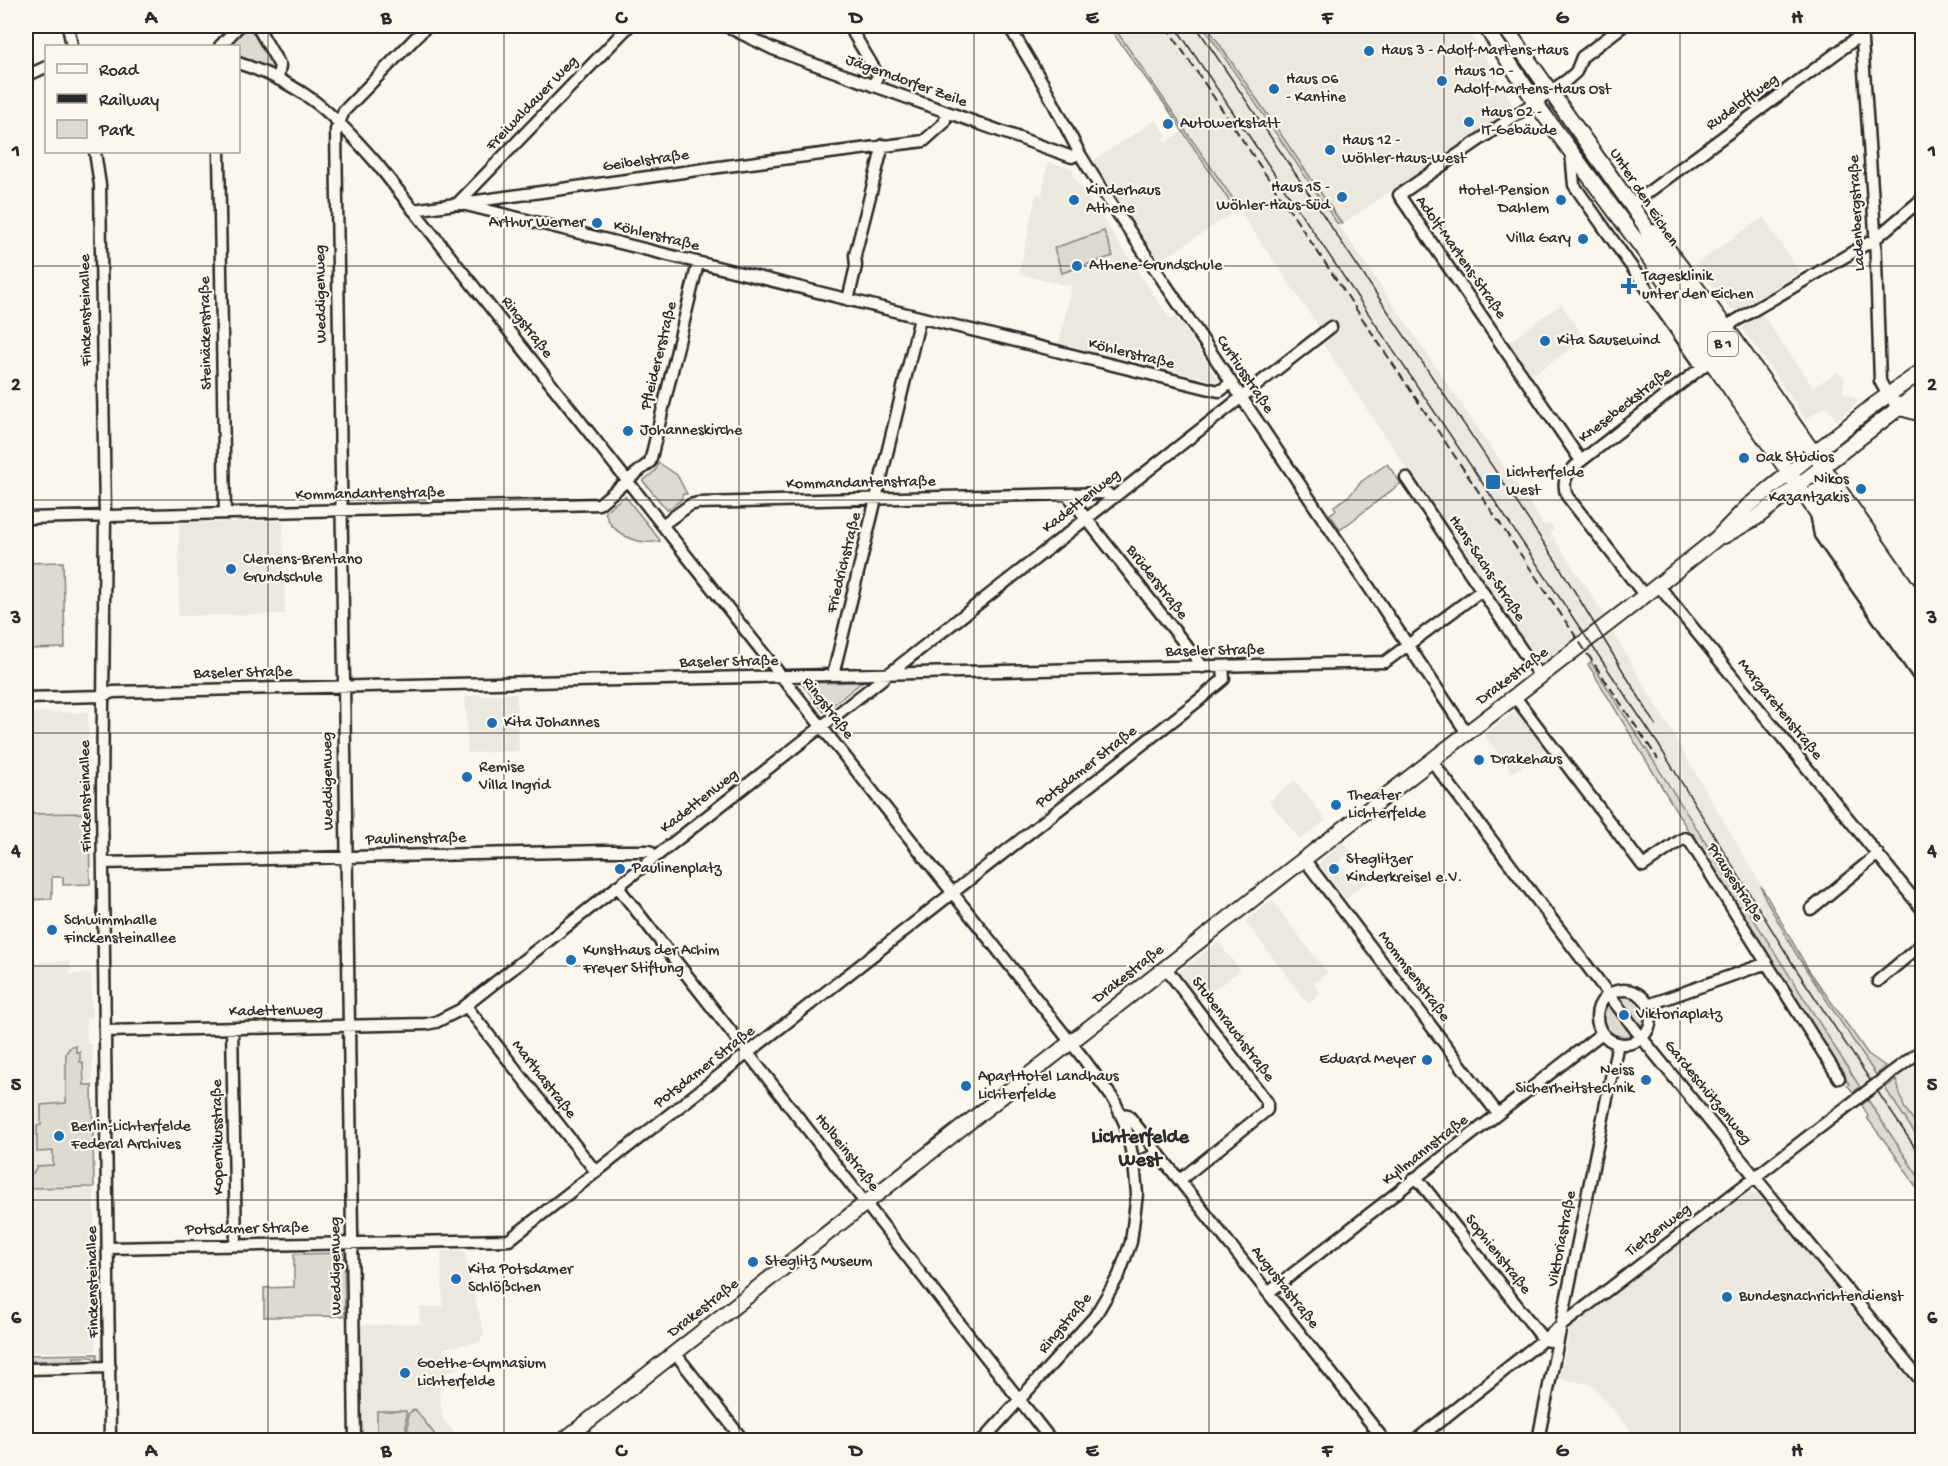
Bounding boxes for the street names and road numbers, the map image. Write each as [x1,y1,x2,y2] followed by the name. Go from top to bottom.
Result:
[843,51,970,113] street label: Jägerndorfer Zeile
[482,53,583,156] street label: Freiwaldauer Weg
[1703,70,1783,136] street label: Rudeloffweg
[1604,145,1682,251] street label: Unter den Eichen
[602,146,691,177] street label: Geibelstraße
[1845,154,1871,272] street label: Ladenbergstraße
[1410,193,1510,324] street label: Adolf-Martens-Straße
[611,217,702,257] street label: Köhlerstraße
[312,244,332,344] street label: Weddigenweg
[77,253,97,367] street label: Finckensteinallee
[196,275,217,390] street label: Steinäckerstraße
[496,293,557,363] street label: Ringstraße
[637,299,683,413] street label: Pfleidererstraße
[1211,332,1278,418] street label: Curtiusstraße
[1708,332,1738,356] road number: B 1
[1086,335,1177,375] street label: Köhlerstraße
[1576,363,1677,448] street label: Knesebeckstraße
[1039,466,1125,538] street label: Kadettenweg
[786,473,937,495] street label: Kommandantenstraße
[295,484,446,506] street label: Kommandantenstraße
[823,510,867,616] street label: Friedrichstraße
[1443,512,1529,626] street label: Hans-Sachs-Straße
[1120,541,1192,625] street label: Brüderstraße
[1164,642,1265,662] street label: Baseler Straße
[1472,643,1553,711] street label: Drakestraße
[678,653,779,673] street label: Baseler Straße
[1732,655,1826,765] street label: Margaretenstraße
[192,664,293,684] street label: Baseler Straße
[797,674,858,744] street label: Ringstraße
[1032,722,1142,814] street label: Potsdamer Straße
[319,731,339,831] street label: Weddigenweg
[77,739,97,853] street label: Finckensteinallee
[657,766,743,838] street label: Kadettenweg
[365,830,467,850] street label: Paulinenstraße
[1701,839,1767,927] street label: Prausestraße
[1373,928,1454,1027] street label: Mommsenstraße
[1089,941,1169,1009] street label: Drakestraße
[1186,974,1278,1087] street label: Stubenrauchstraße
[229,1002,323,1022] street label: Kadettenweg
[650,1022,760,1114] street label: Potsdamer Straße
[506,1037,580,1124] street label: Marthastraße
[1659,1037,1755,1149] street label: Gardeschützenweg
[208,1078,230,1195] street label: Kopernikusstraße
[810,1110,883,1196] street label: Holbeinstraße
[1379,1111,1473,1191] street label: Kyllmannstraße
[1544,1189,1582,1290] street label: Viktoriastraße
[1622,1200,1696,1262] street label: Tietzenweg
[1460,1211,1535,1299] street label: Sophienstraße
[327,1216,347,1316] street label: Weddigenweg
[184,1219,310,1241] street label: Potsdamer Straße
[84,1225,104,1339] street label: Finckensteinallee
[1246,1243,1323,1334] street label: Augustastraße
[664,1275,744,1343] street label: Drakestraße
[1035,1289,1097,1358] street label: Ringstraße

